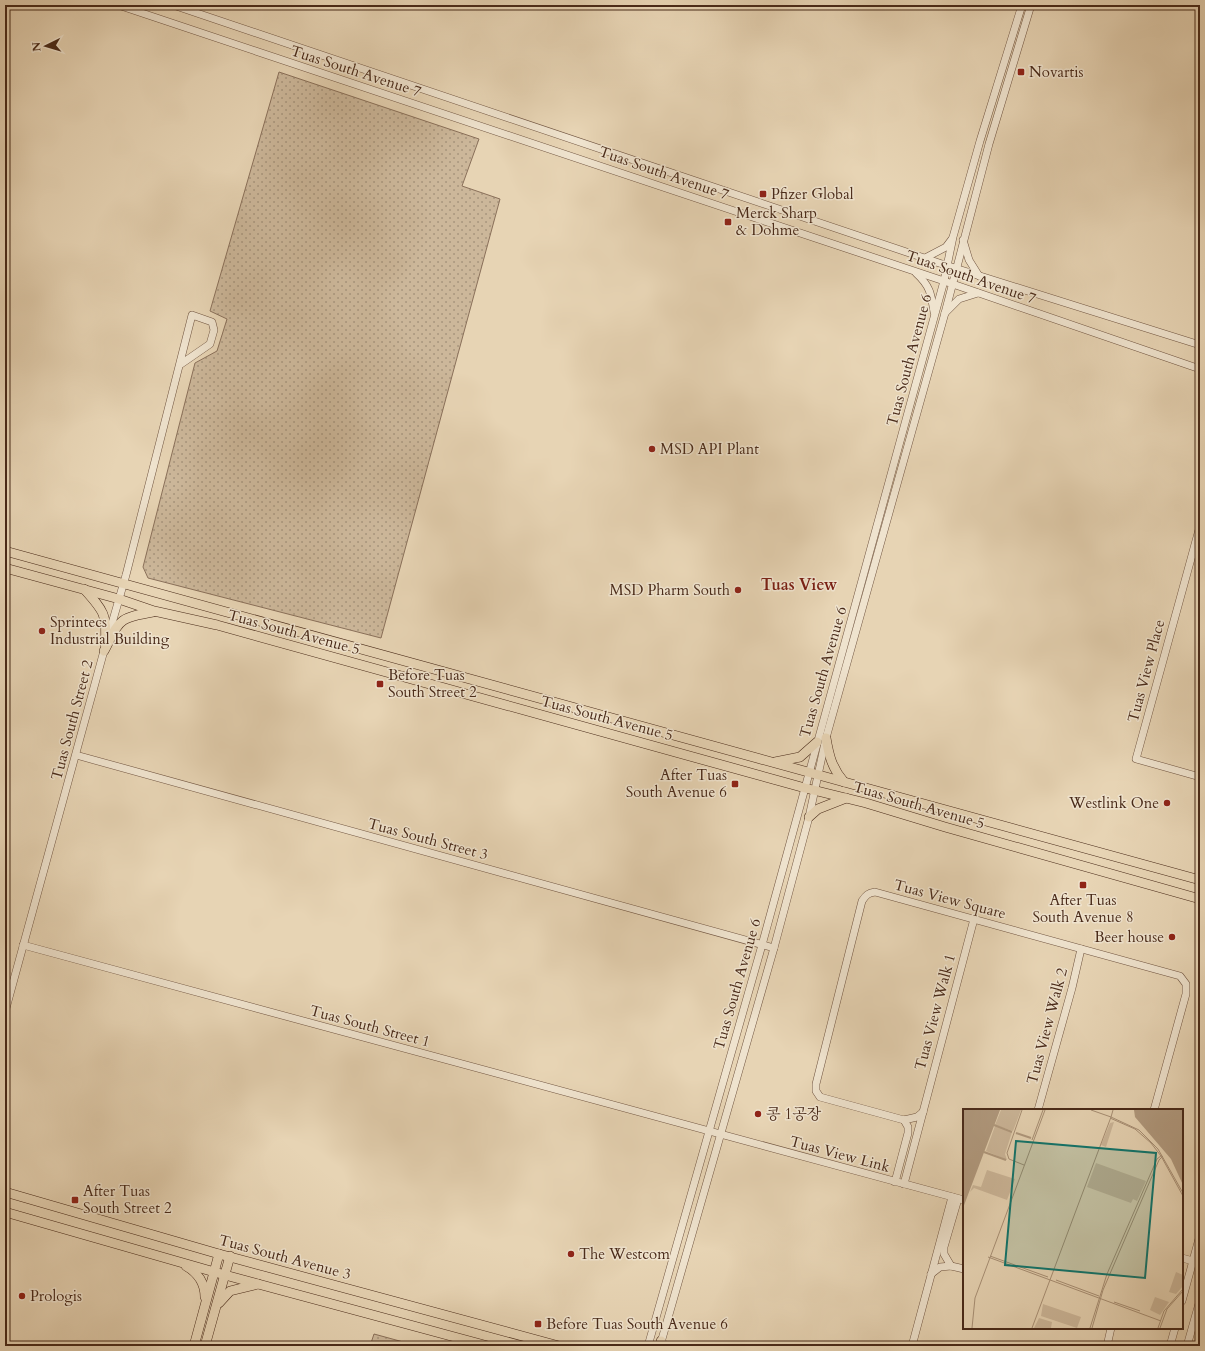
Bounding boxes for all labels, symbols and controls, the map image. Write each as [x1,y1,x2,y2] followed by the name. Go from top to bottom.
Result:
[26,26,66,66] north arrow
[288,40,424,102] street label: Tuas South Avenue 7
[29,41,44,52] text: N
[1029,62,1083,82] place label: Novartis
[1016,67,1026,77] marker: Novartis
[596,141,732,205] street label: Tuas South Avenue 7
[771,184,854,204] place label: Pfizer Global
[758,189,768,199] marker: Pfizer Global
[736,203,817,240] place label: Merck Sharp & Dohme
[723,217,733,227] marker: Merck Sharp & Dohme
[903,245,1039,309] street label: Tuas South Avenue 7
[882,291,936,428] street label: Tuas South Avenue 6
[660,439,759,459] place label: MSD API Plant
[647,444,657,454] marker: MSD API Plant
[761,574,838,596] district label: Tuas View
[610,580,731,600] place label: MSD Pharm South
[733,585,743,595] marker: MSD Pharm South
[795,604,851,740] street label: Tuas South Avenue 6
[226,605,362,659] street label: Tuas South Avenue 5
[50,612,170,649] place label: Sprintecs Industrial Building
[1123,617,1169,725] street label: Tuas View Place
[37,626,47,636] marker: Sprintecs Industrial Building
[46,658,98,782] street label: Tuas South Street 2
[388,665,477,702] place label: Before Tuas South Street 2
[375,679,385,689] marker: Before Tuas South Street 2
[539,691,675,745] street label: Tuas South Avenue 5
[626,765,727,802] place label: After Tuas South Avenue 6
[851,777,987,833] street label: Tuas South Avenue 5
[730,779,740,789] marker: After Tuas South Avenue 6
[1068,793,1159,813] place label: Westlink One
[1162,798,1172,808] marker: Westlink One
[366,813,490,865] street label: Tuas South Street 3
[892,874,1009,924] street label: Tuas View Square
[1078,880,1088,890] marker: After Tuas South Avenue 8
[1032,890,1134,927] place label: After Tuas South Avenue 8
[709,916,765,1052] street label: Tuas South Avenue 6
[1094,927,1164,947] place label: Beer house
[1167,932,1177,942] marker: Beer house
[910,952,960,1072] street label: Tuas View Walk 1
[1022,965,1072,1086] street label: Tuas View Walk 2
[308,1000,432,1052] street label: Tuas South Street 1
[766,1104,822,1124] place label: 콩 1공장
[753,1109,763,1119] marker: 콩 1공장
[963,1109,1183,1329] inset map
[788,1131,892,1177] street label: Tuas View Link
[83,1181,172,1218] place label: After Tuas South Street 2
[70,1195,80,1205] marker: After Tuas South Street 2
[217,1230,353,1284] street label: Tuas South Avenue 3
[579,1244,670,1264] place label: The Westcom
[566,1249,576,1259] marker: The Westcom
[30,1286,82,1306] place label: Prologis
[17,1291,27,1301] marker: Prologis
[546,1314,728,1334] place label: Before Tuas South Avenue 6
[533,1319,543,1329] marker: Before Tuas South Avenue 6

